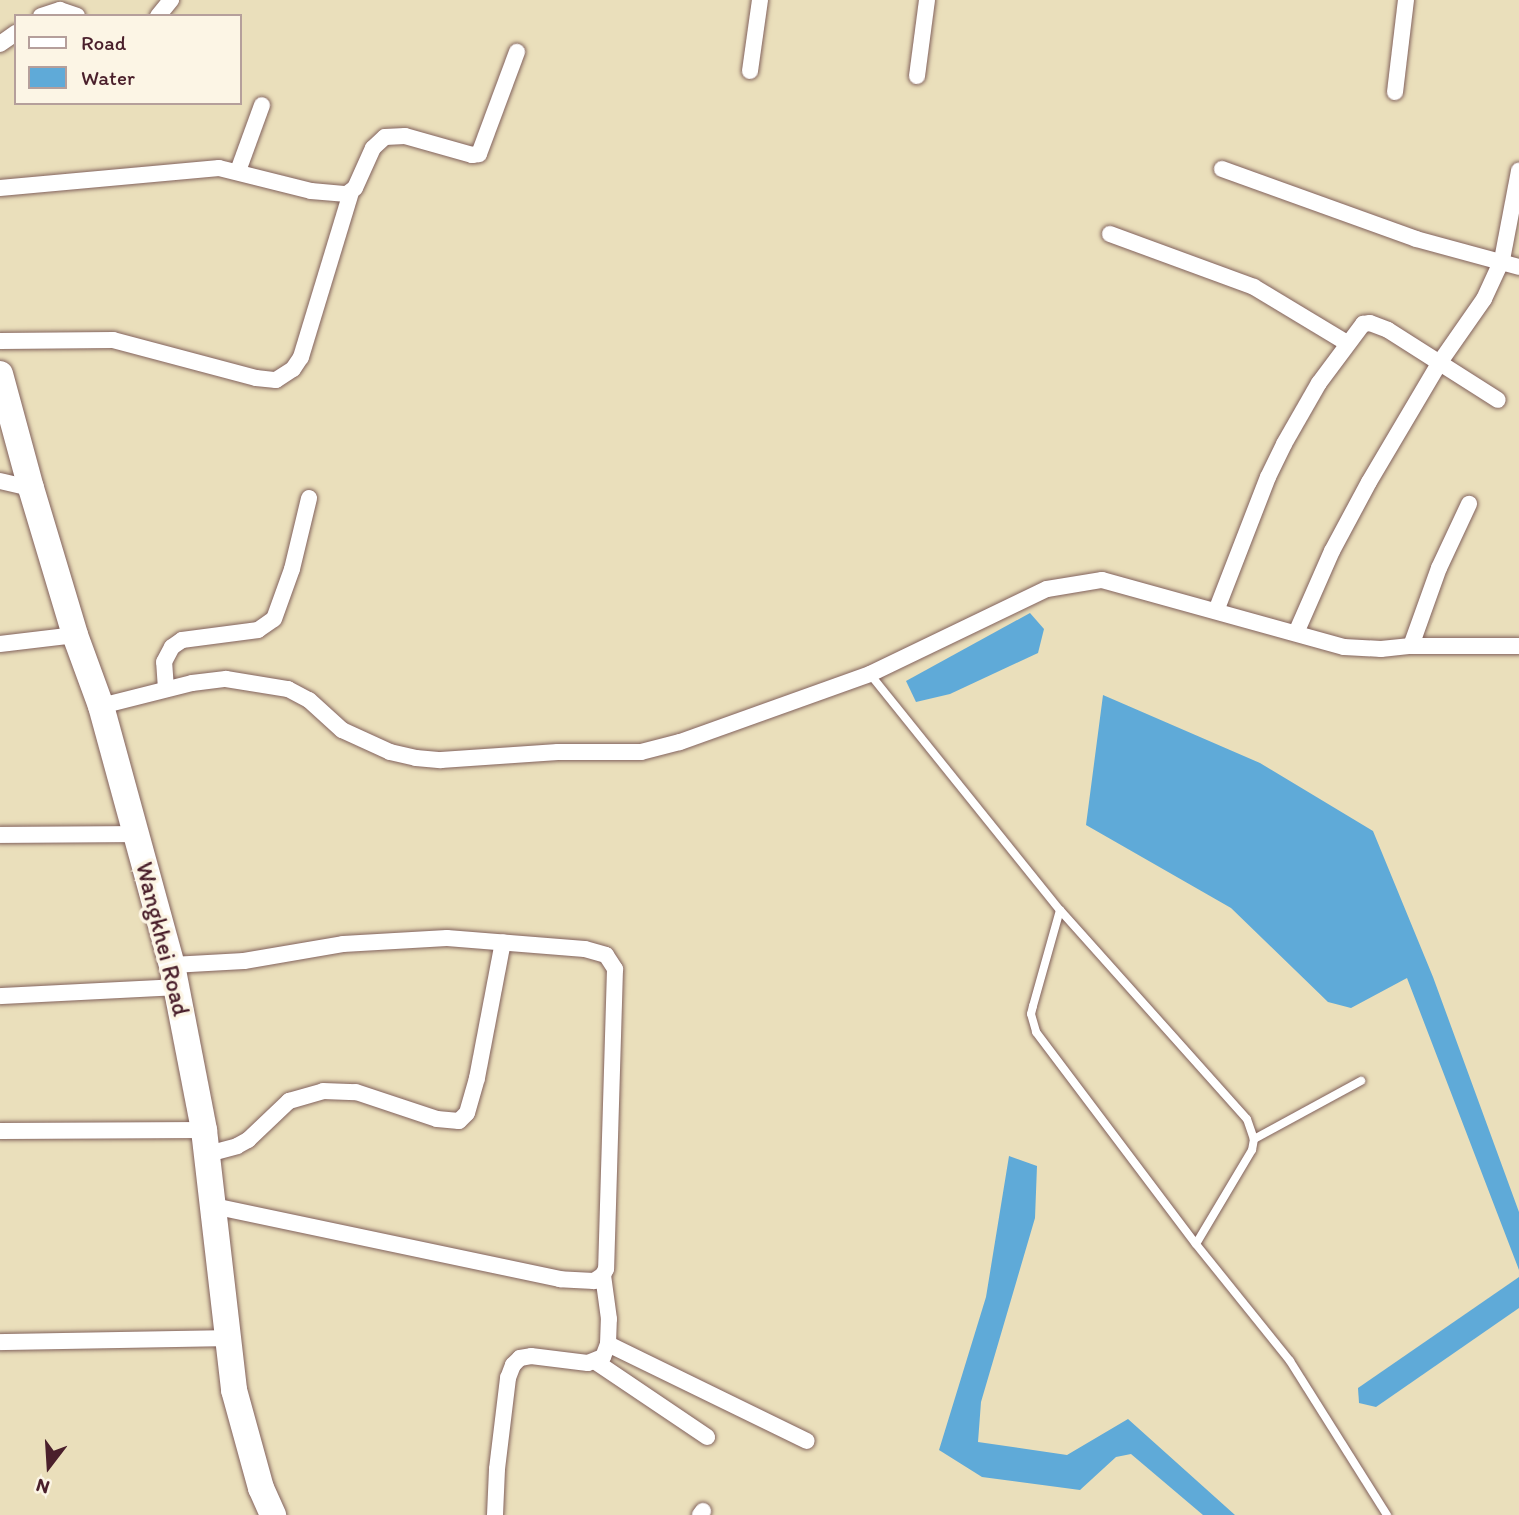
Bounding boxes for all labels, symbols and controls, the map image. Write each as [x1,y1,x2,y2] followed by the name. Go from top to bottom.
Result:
[14,14,242,105] legend
[81,30,126,55] text: Road
[81,65,135,90] text: Water
[130,859,196,1019] street label: Wangkhei Road
[14,1431,84,1501] north arrow
[33,1474,52,1499] text: N

